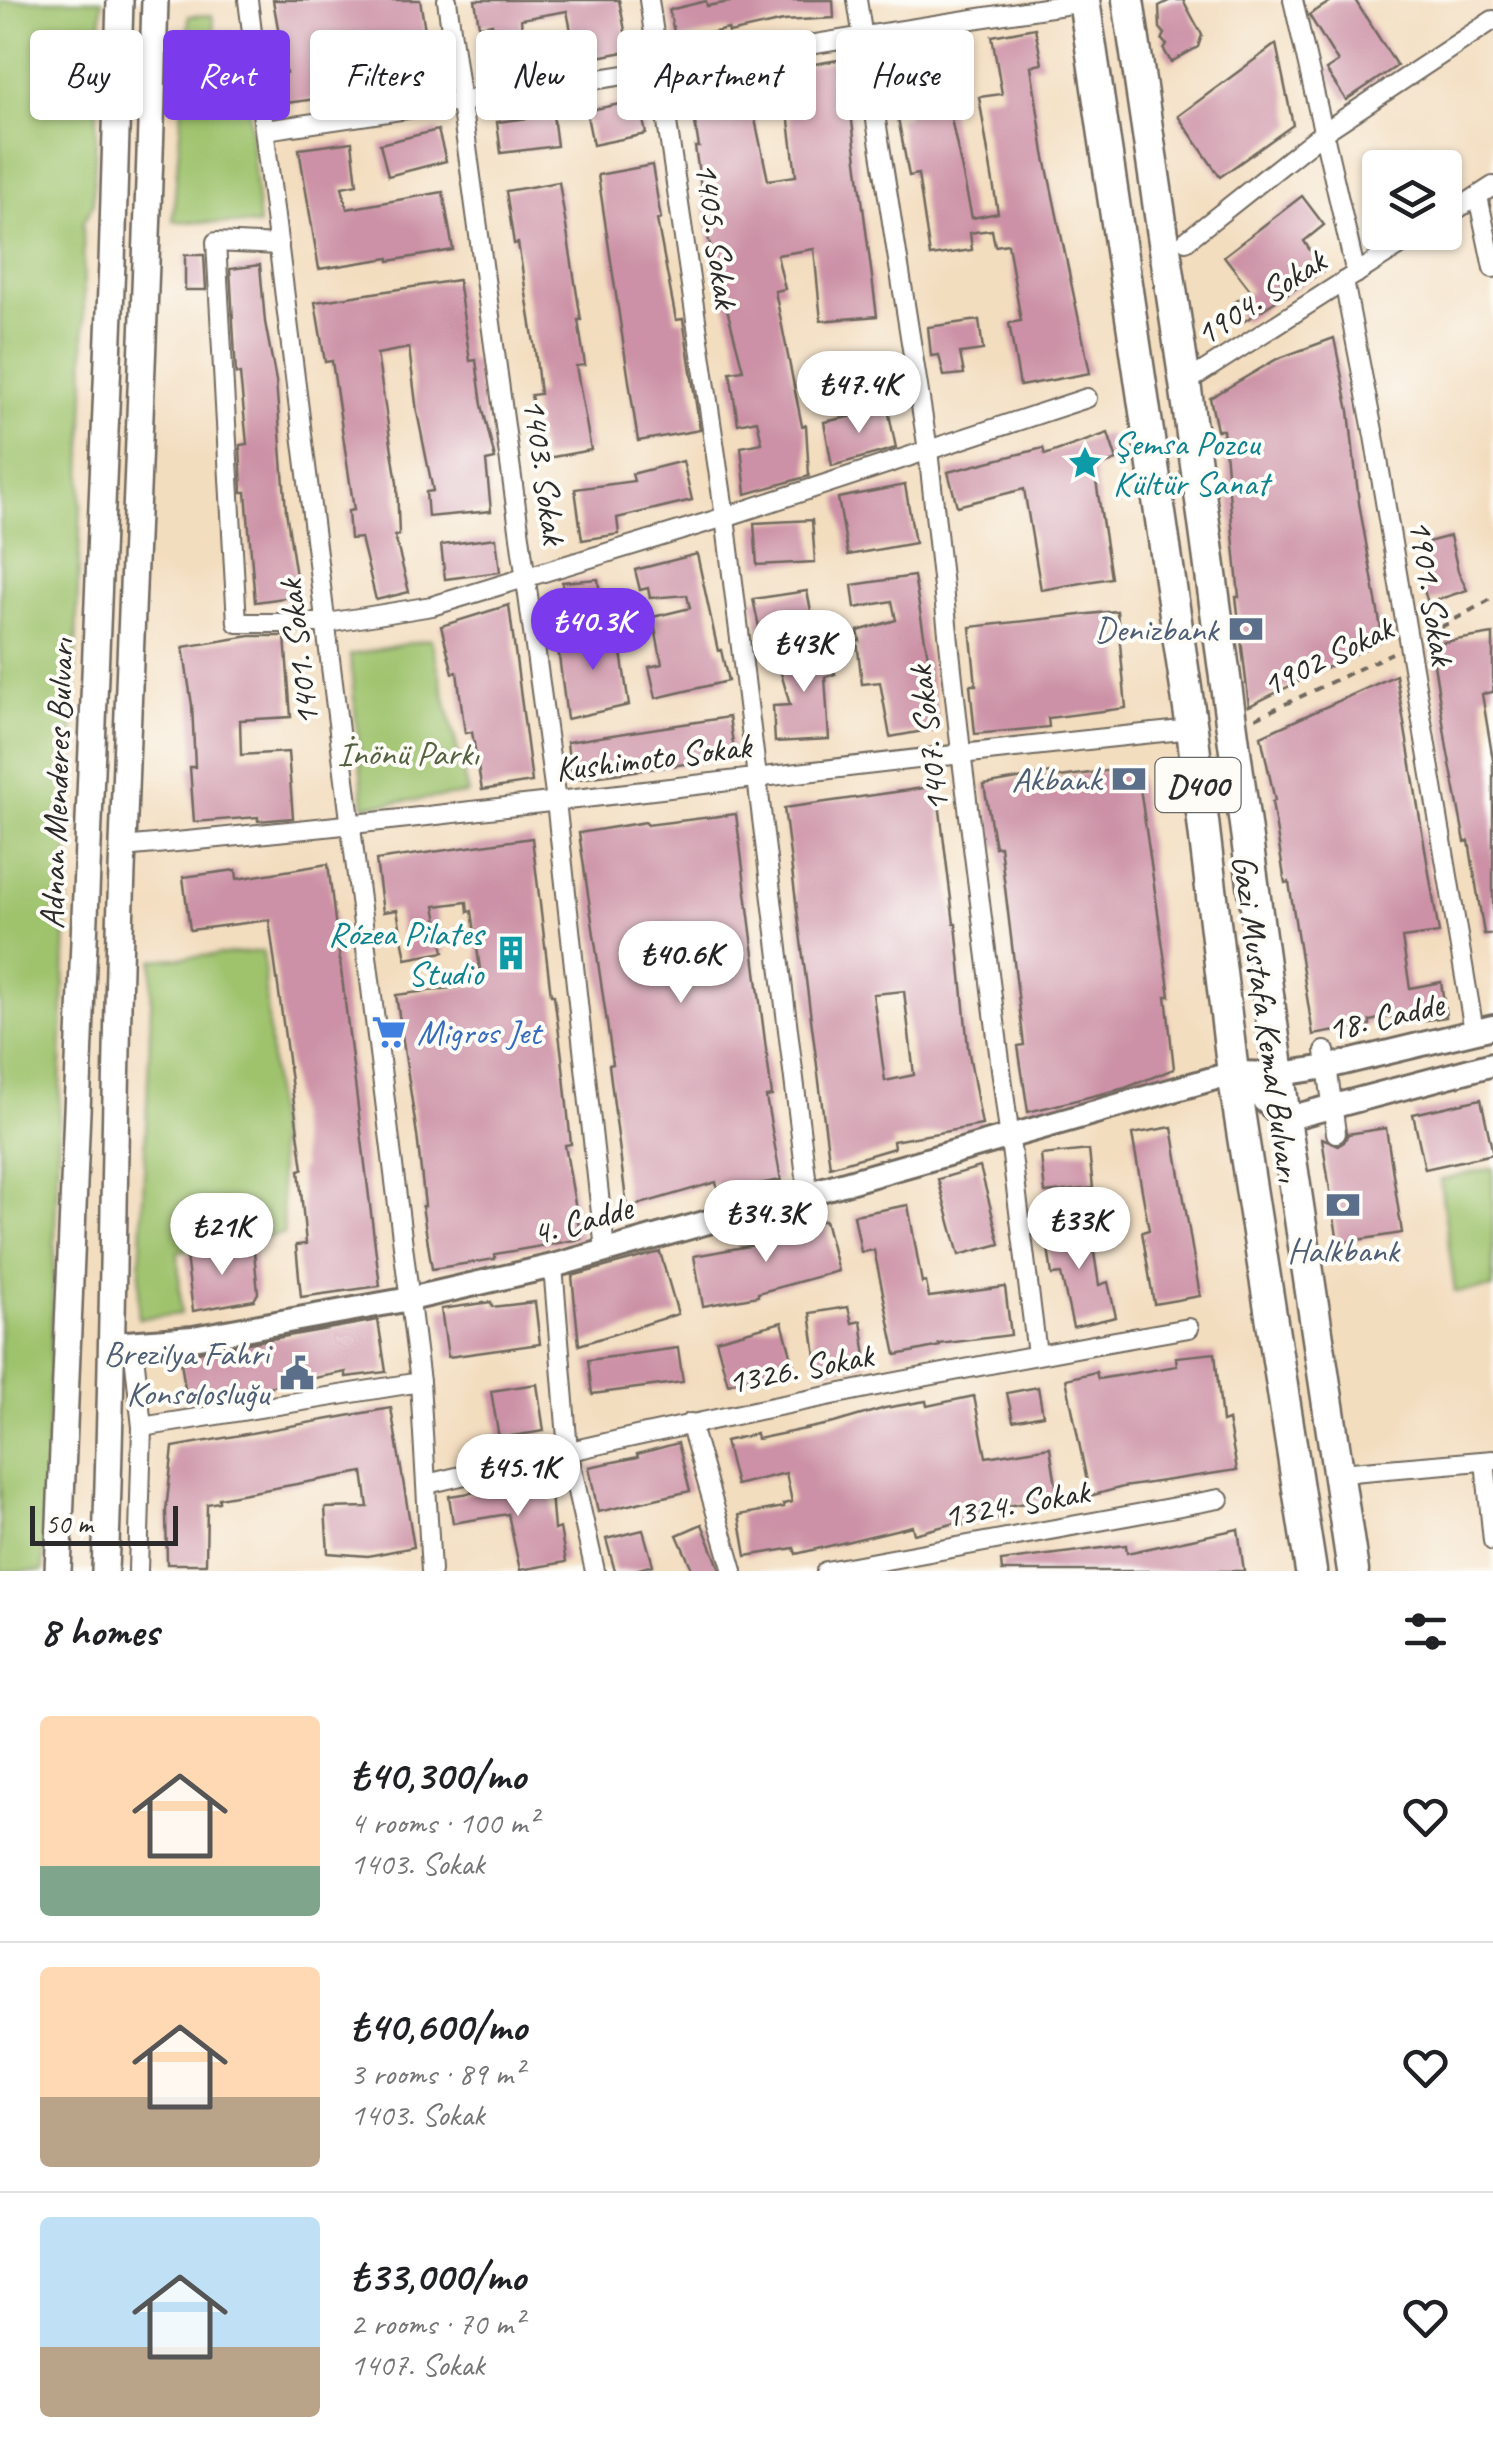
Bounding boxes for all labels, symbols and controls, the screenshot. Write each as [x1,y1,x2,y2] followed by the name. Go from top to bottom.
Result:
[30,30,143,120] chip: Buy
[163,30,290,120] chip: Rent
[310,30,456,120] chip: Filters
[476,30,597,120] chip: New
[617,30,816,120] chip: Apartment
[836,30,974,120] chip: House
[1362,150,1462,250] map controls
[1362,150,1462,250] button: layers
[684,159,749,313] street label: 1405. Sokak
[1186,237,1336,356] street label: 1904. Sokak
[778,351,940,436] pin: ₺47.4K
[819,363,899,404] text: ₺47.4K
[512,395,577,549] street label: 1403. Sokak
[1113,421,1273,506] place label: Şemsa Pozcu Kültür Sanat
[1066,444,1104,482] place icon: Şemsa Pozcu Kültür Sanat
[1398,516,1466,670] street label: 1901. Sokak
[267,575,330,729] street label: 1401. Sokak
[512,588,674,673] pin: ₺40.3K
[553,600,633,641] text: ₺40.3K
[1254,605,1402,707] street label: 1902 Sokak
[1095,607,1220,652] place label: Denizbank
[745,610,863,695] pin: ₺43K
[1227,610,1265,648] bank icon: Denizbank
[774,622,834,663] text: ₺43K
[29,637,84,930] street label: Adnan Menderes Bulvarı
[897,661,960,815] street label: 1407. Sokak
[553,723,755,792] street label: Kushimoto Sokak
[337,731,480,776] park label: İnönü Parkı
[1012,757,1104,802] place label: Akbank
[1156,758,1240,812] road number: D400
[1110,760,1148,798] bank icon: Akbank
[1221,852,1312,1186] street label: Gazi Mustafa Kemal Bulvarı
[328,911,486,996] place label: Rózea Pilates Studio
[600,921,762,1006] pin: ₺40.6K
[641,933,721,974] text: ₺40.6K
[492,934,530,972] building icon: Rózea Pilates Studio
[1323,981,1450,1052] street label: 18. Cadde
[417,1010,544,1055] place label: Migros Jet
[370,1013,408,1051] supermarket icon: Migros Jet
[685,1180,847,1265] pin: ₺34.3K
[527,1184,640,1256] street label: 4. Cadde
[1324,1186,1362,1224] bank icon: Halkbank
[1020,1187,1138,1272] pin: ₺33K
[726,1192,806,1233] text: ₺34.3K
[163,1193,281,1278] pin: ₺21K
[1049,1199,1109,1240] text: ₺33K
[192,1205,252,1246] text: ₺21K
[1287,1228,1401,1273] place label: Halkbank
[103,1331,273,1416] place label: Brezilya Fahri Konsolosluğu
[724,1332,879,1405] street label: 1326. Sokak
[278,1354,316,1392] public building icon: Brezilya Fahri Konsolosluğu
[437,1434,599,1519] pin: ₺45.1K
[478,1446,558,1487] text: ₺45.1K
[940,1468,1095,1538] street label: 1324. Sokak
[30,1501,178,1546] scale bar
[45,1506,93,1541] text: 50 m
[1398,1604,1453,1659] icon: filters
[40,1605,159,1658] text: 8 homes
[350,1749,526,1802] text: ₺40,300/mo
[120,1756,240,1876] icon: home
[1398,1789,1453,1844] icon: heart
[350,1802,537,1843] text: 4 rooms · 100 m²
[350,1843,484,1884] text: 1403. Sokak
[350,2000,526,2053] text: ₺40,600/mo
[120,2007,240,2127] icon: home
[1398,2040,1453,2095] icon: heart
[350,2053,523,2094] text: 3 rooms · 89 m²
[350,2094,484,2135] text: 1403. Sokak
[350,2250,526,2303] text: ₺33,000/mo
[120,2257,240,2377] icon: home
[1398,2290,1453,2345] icon: heart
[350,2303,523,2344] text: 2 rooms · 70 m²
[350,2344,484,2385] text: 1407. Sokak

